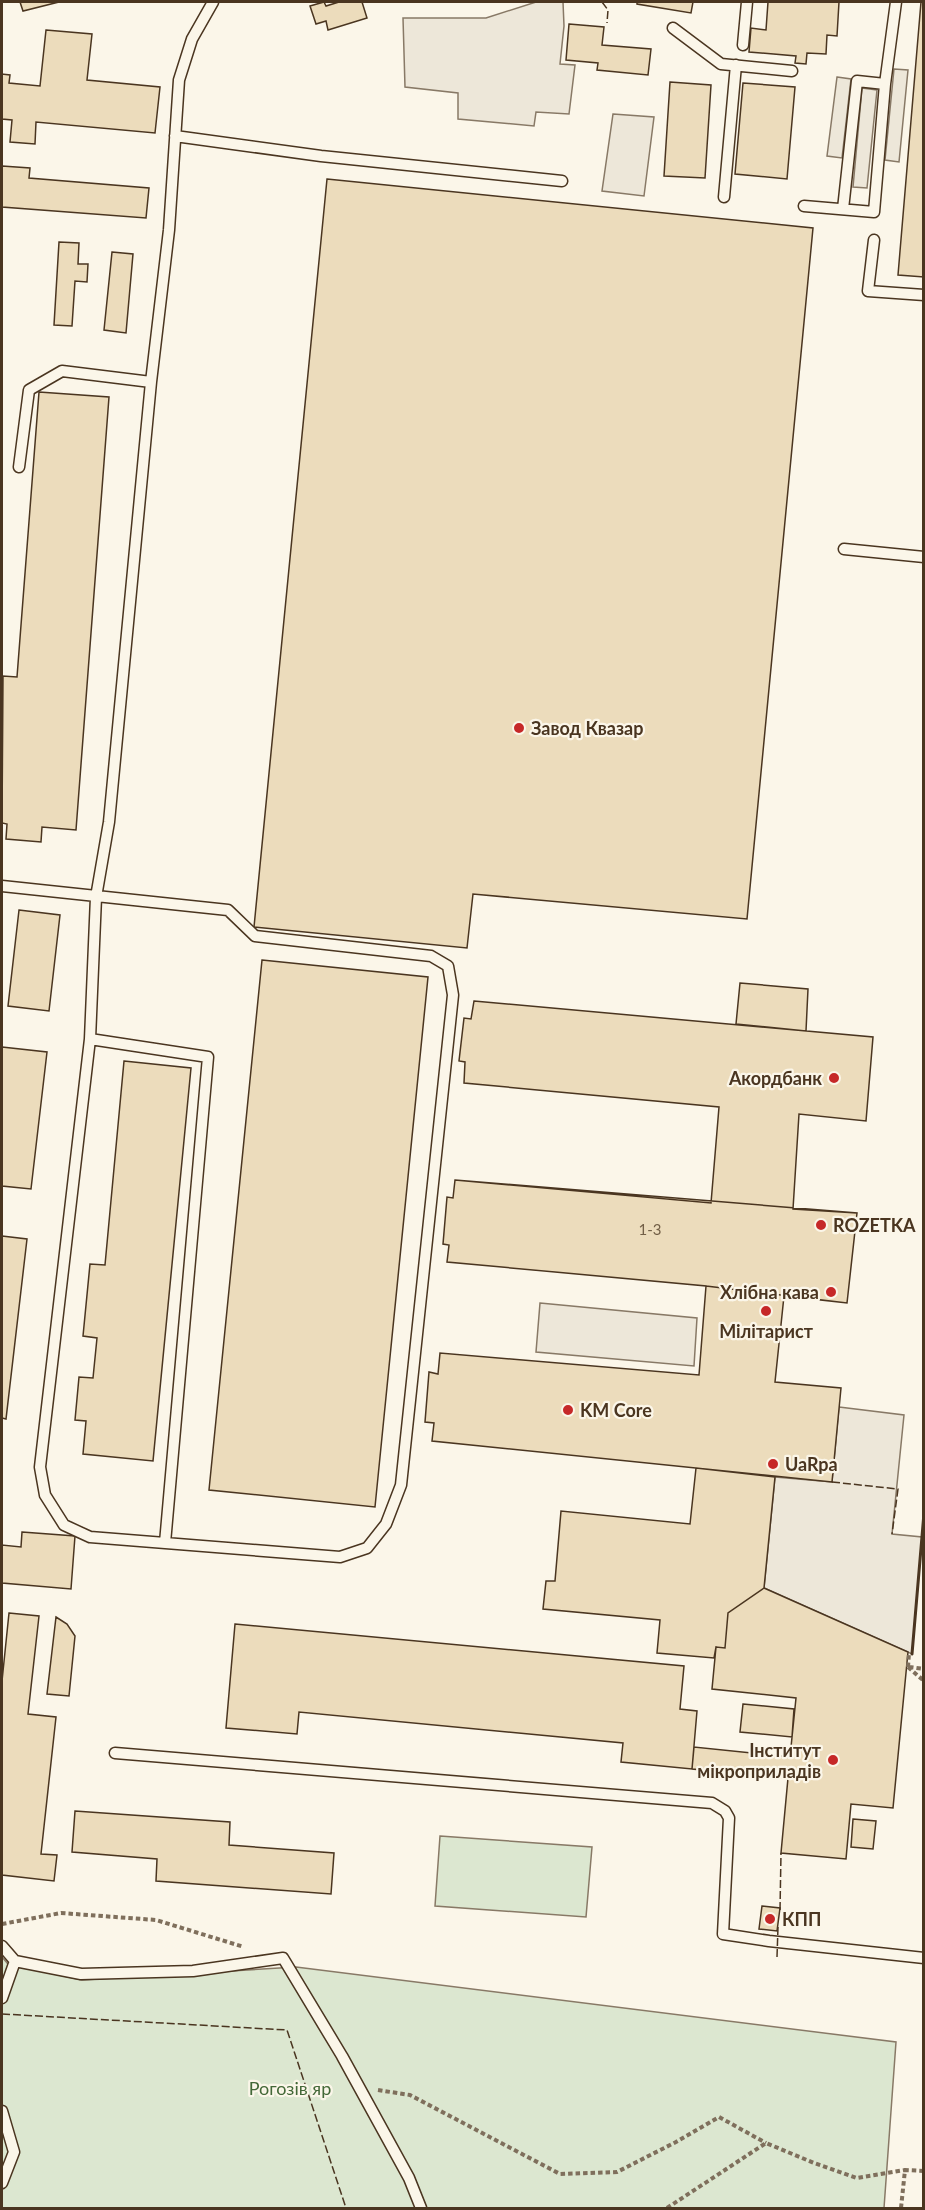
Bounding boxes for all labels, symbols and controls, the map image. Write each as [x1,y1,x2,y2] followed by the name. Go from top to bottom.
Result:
[531,717,643,739] place label: Завод Квазар
[512,721,526,735] marker: Завод Квазар
[728,1067,822,1089] place label: Акордбанк
[827,1071,841,1085] marker: Акордбанк
[833,1214,916,1236] place label: ROZETKA
[814,1218,828,1232] marker: ROZETKA
[639,1220,661,1238] house number: 1-3
[720,1281,819,1303] place label: Хлібна кава
[824,1285,838,1299] marker: Хлібна кава
[759,1304,773,1318] marker: Мілітарист
[719,1320,814,1342] place label: Мілітарист
[580,1399,652,1421] place label: KM Core
[561,1403,575,1417] marker: KM Core
[785,1453,838,1475] place label: UaRpa
[766,1457,780,1471] marker: UaRpa
[697,1739,822,1782] place label: Інститут мікроприладів
[826,1753,840,1767] marker: Інститут мікроприладів
[782,1908,821,1930] place label: КПП
[763,1912,777,1926] marker: КПП
[249,2077,331,2099] park label: Рогозів яр

